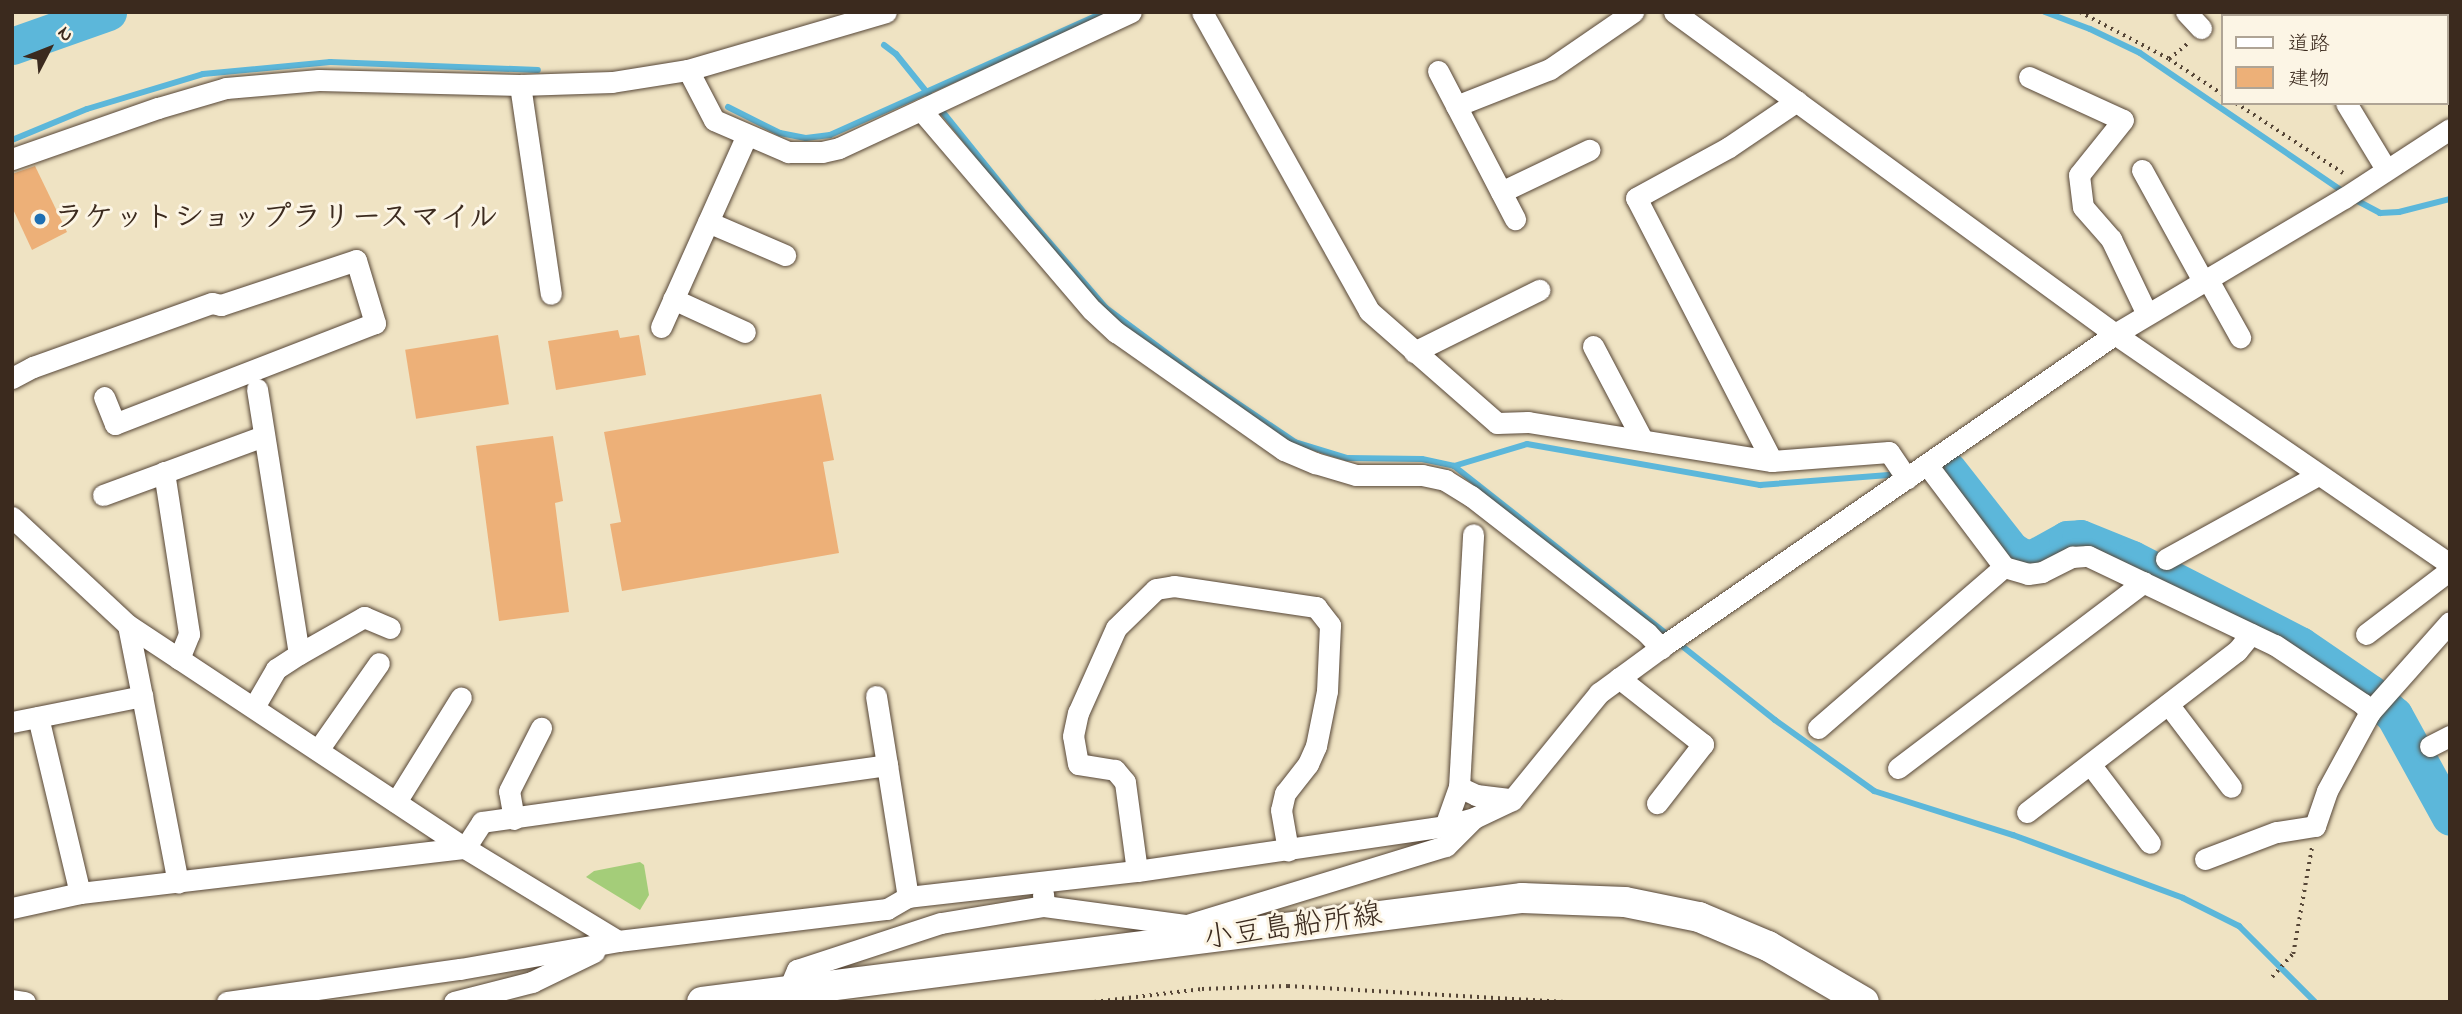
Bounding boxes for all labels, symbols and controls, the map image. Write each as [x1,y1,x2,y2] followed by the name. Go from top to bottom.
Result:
[14,14,84,84] north arrow
[2220,14,2448,105] legend
[51,21,79,48] text: N
[2288,30,2330,60] text: 道路
[2288,65,2330,95] text: 建物
[54,201,504,237] place label: ラケットショップラリースマイル
[32,211,48,227] marker: ラケットショップラリースマイル
[1201,898,1385,958] street label: 小豆島船所線

